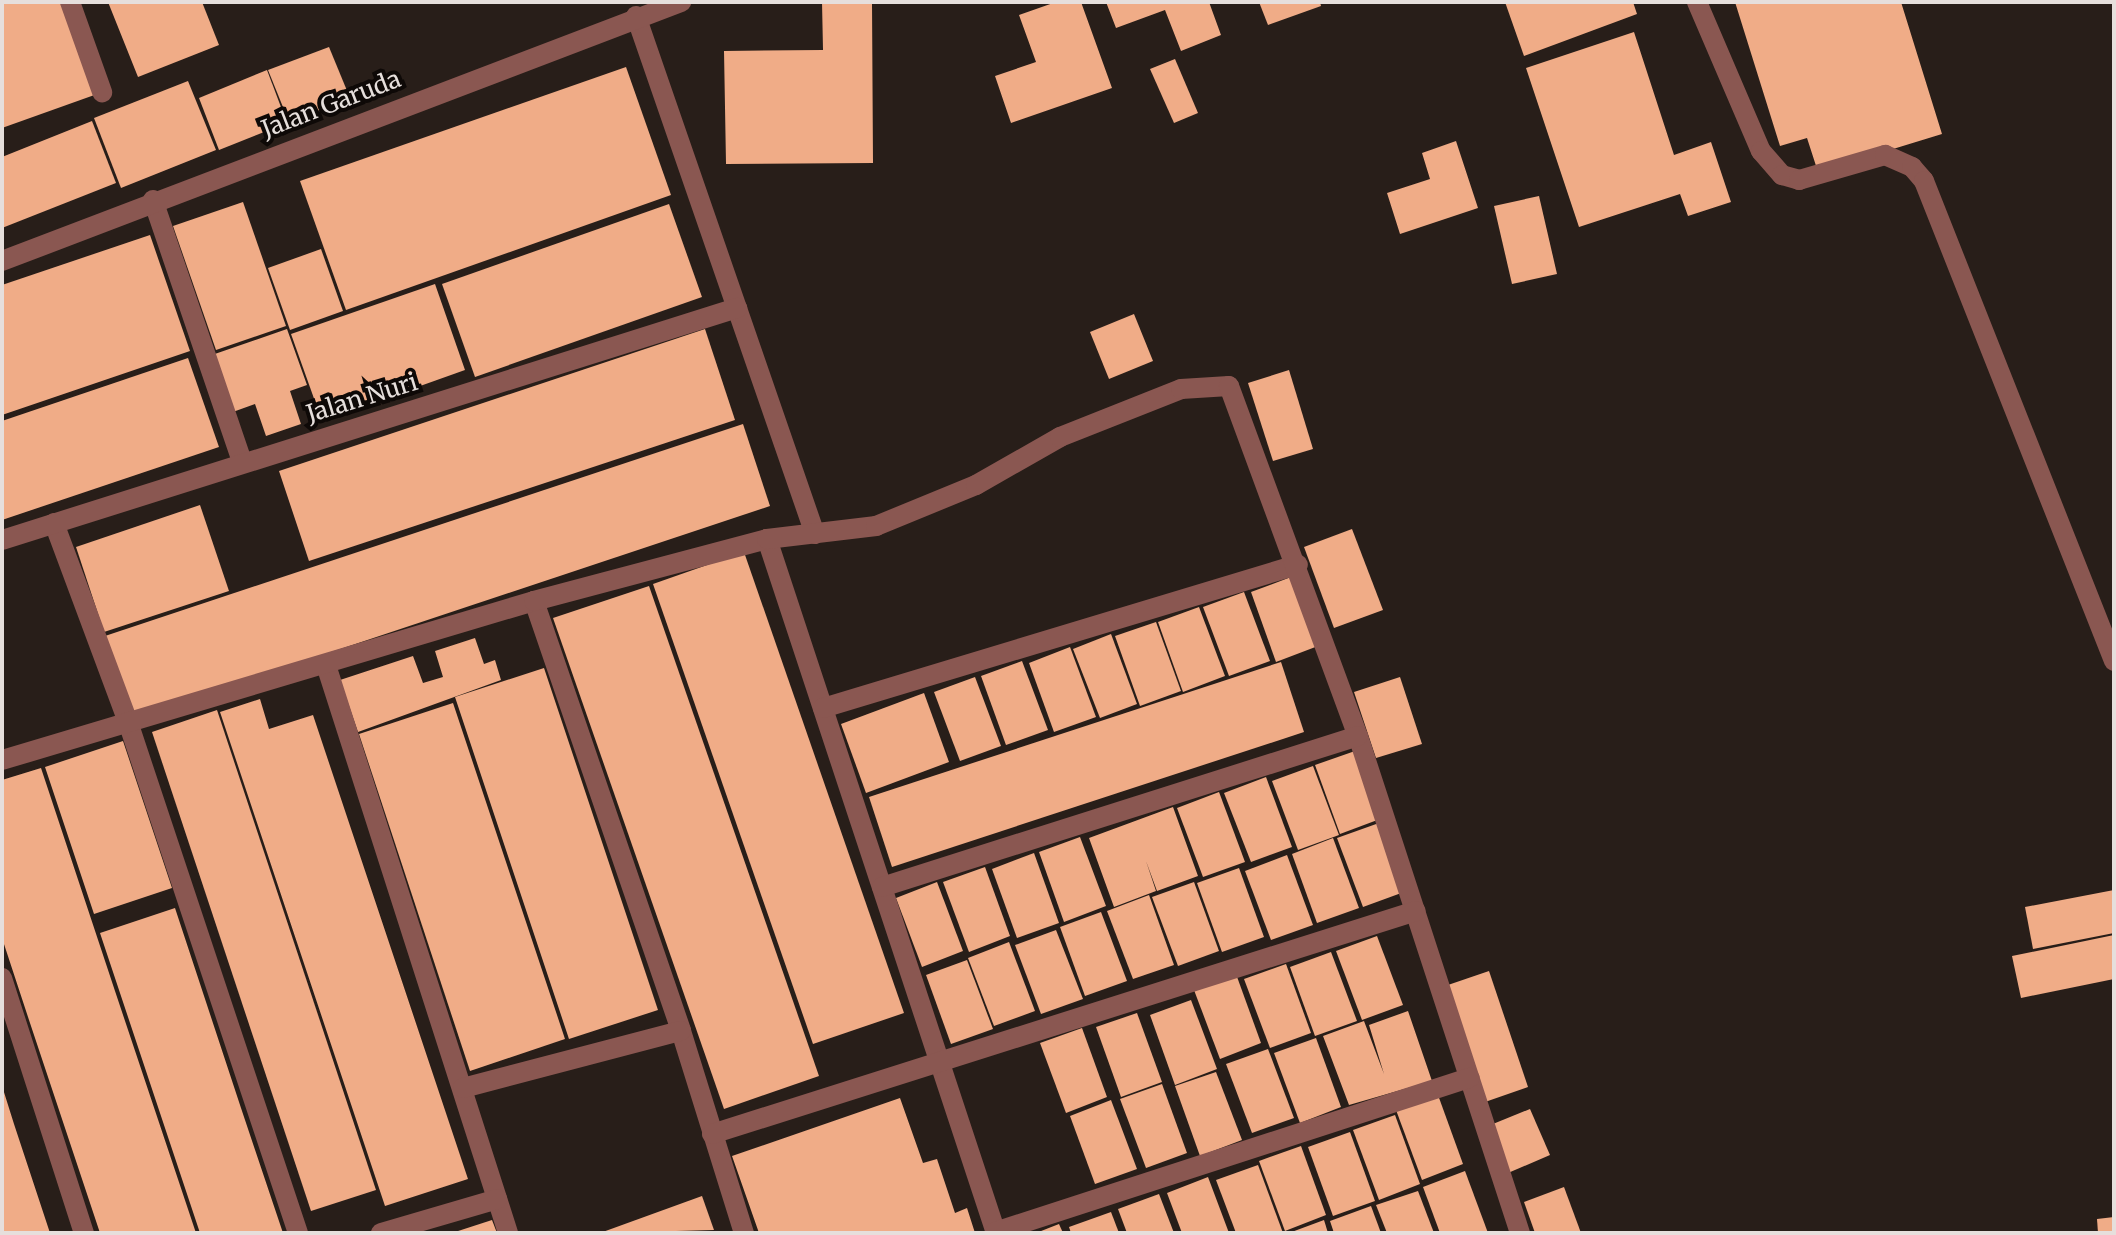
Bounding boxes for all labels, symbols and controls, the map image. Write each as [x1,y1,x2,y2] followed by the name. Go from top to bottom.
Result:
[257,64,405,144] street label: Jalan Garuda
[303,367,421,429] street label: Jalan Nuri

